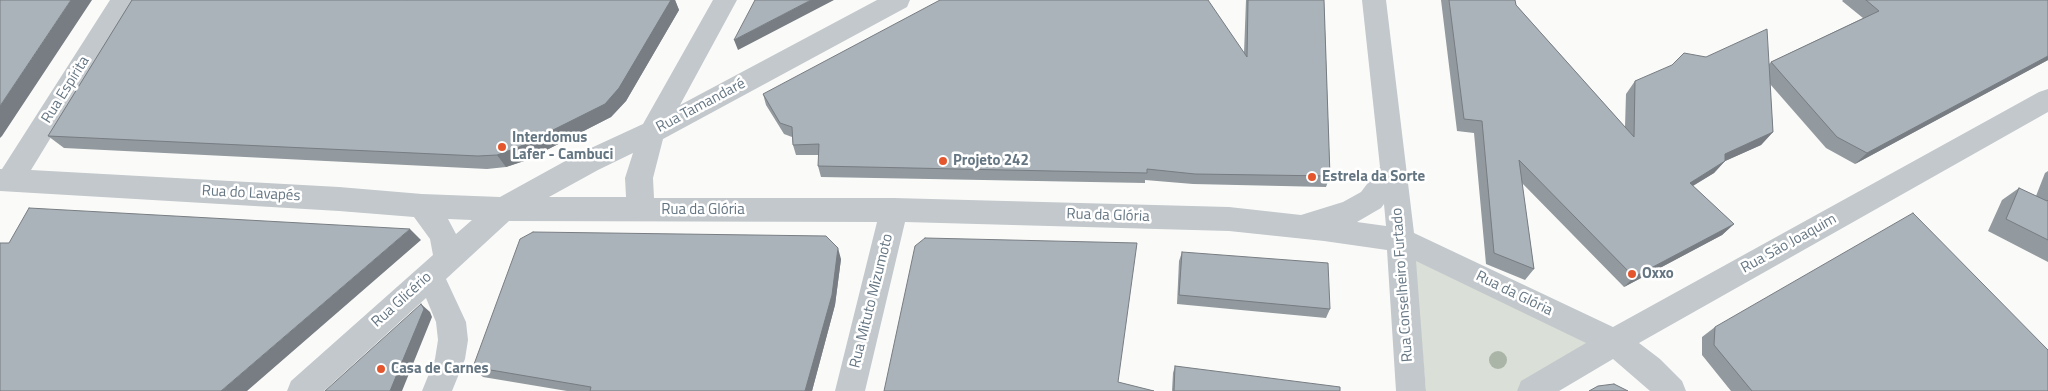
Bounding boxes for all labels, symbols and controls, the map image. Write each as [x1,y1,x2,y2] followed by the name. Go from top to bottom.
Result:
[38,53,94,127] street label: Rua Espírita
[653,75,749,137] street label: Rua Tamandaré
[512,129,613,164] place label: Interdomus Lafer - Cambuci
[496,141,508,153] marker: Interdomus Lafer - Cambuci
[953,152,1029,170] place label: Projeto 242
[937,155,949,167] marker: Projeto 242
[1322,168,1425,186] place label: Estrela da Sorte
[1306,171,1318,183] marker: Estrela da Sorte
[201,182,301,206] street label: Rua do Lavapés
[661,201,745,219] street label: Rua da Glória
[1066,206,1150,226] street label: Rua da Glória
[1389,207,1417,363] street label: Rua Conselheiro Furtado
[1738,210,1840,278] street label: Rua São Joaquim
[847,232,897,370] street label: Rua Mituto Mizumoto
[1642,265,1674,283] place label: Oxxo
[368,268,436,332] street label: Rua Glicério
[1473,268,1555,320] street label: Rua da Glória
[1626,268,1638,280] marker: Oxxo
[391,360,488,378] place label: Casa de Carnes
[375,363,387,375] marker: Casa de Carnes

